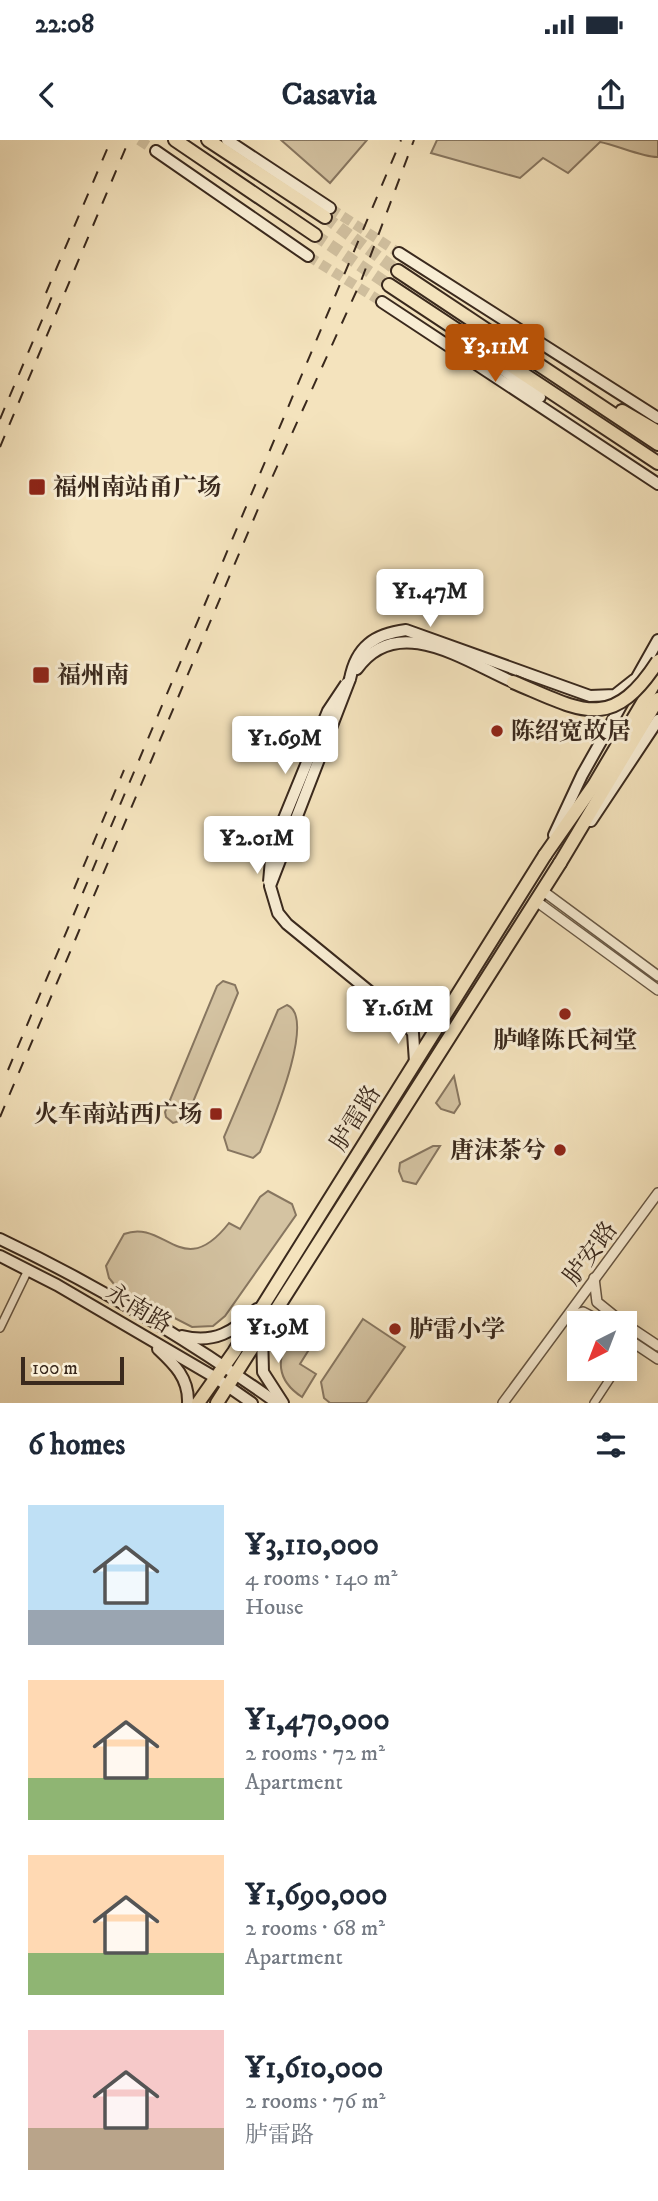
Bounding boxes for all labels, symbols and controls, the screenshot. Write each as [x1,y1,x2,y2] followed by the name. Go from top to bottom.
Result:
[35,8,94,41] text: 22:08
[282,75,376,115] text: Casavia
[28,76,66,114] icon: back
[592,76,630,114] icon: share
[438,324,552,384] pin: ¥3.11M
[461,332,529,361] text: ¥3.11M
[53,473,221,503] place label: 福州南站甬广场
[27,477,47,497] marker: 福州南站甬广场
[373,570,487,629] pin: ¥1.47M
[392,577,468,606] text: ¥1.47M
[57,661,129,691] place label: 福州南
[31,665,51,685] marker: 福州南
[228,716,342,776] pin: ¥1.69M
[511,717,631,747] place label: 陈绍宽故居
[489,723,505,739] marker: 陈绍宽故居
[248,724,322,753] text: ¥1.69M
[200,816,314,876] pin: ¥2.01M
[220,824,294,853] text: ¥2.01M
[341,986,455,1046] pin: ¥1.61M
[363,994,433,1023] text: ¥1.61M
[557,1006,573,1022] marker: 胪峰陈氏祠堂
[493,1026,637,1056] place label: 胪峰陈氏祠堂
[324,1080,388,1157] street label: 胪雷路
[34,1100,202,1130] place label: 火车南站西广场
[208,1106,224,1122] marker: 火车南站西广场
[450,1136,546,1166] place label: 唐沫茶兮
[552,1142,568,1158] marker: 唐沫茶兮
[557,1216,624,1291] street label: 胪安路
[100,1277,177,1340] street label: 永南路
[229,1306,327,1365] pin: ¥1.9M
[567,1311,637,1381] north arrow
[567,1311,637,1381] map controls
[247,1313,309,1342] text: ¥1.9M
[409,1315,505,1345] place label: 胪雷小学
[387,1321,403,1337] marker: 胪雷小学
[21,1354,124,1386] scale bar
[32,1357,78,1380] text: 100 m
[592,1426,630,1464] icon: filters
[28,1427,125,1464] text: 6 homes
[245,1527,379,1564] text: ¥3,110,000
[84,1533,168,1617] icon: home
[245,1564,398,1593] text: 4 rooms · 140 m²
[245,1593,303,1622] text: House
[245,1702,390,1739] text: ¥1,470,000
[84,1708,168,1792] icon: home
[245,1739,385,1768] text: 2 rooms · 72 m²
[245,1768,343,1797] text: Apartment
[245,1877,387,1914] text: ¥1,690,000
[84,1883,168,1967] icon: home
[245,1914,385,1943] text: 2 rooms · 68 m²
[245,1943,343,1972] text: Apartment
[245,2050,383,2087] text: ¥1,610,000
[84,2058,168,2142] icon: home
[245,2087,385,2116] text: 2 rooms · 76 m²
[245,2121,314,2150] text: 胪雷路

